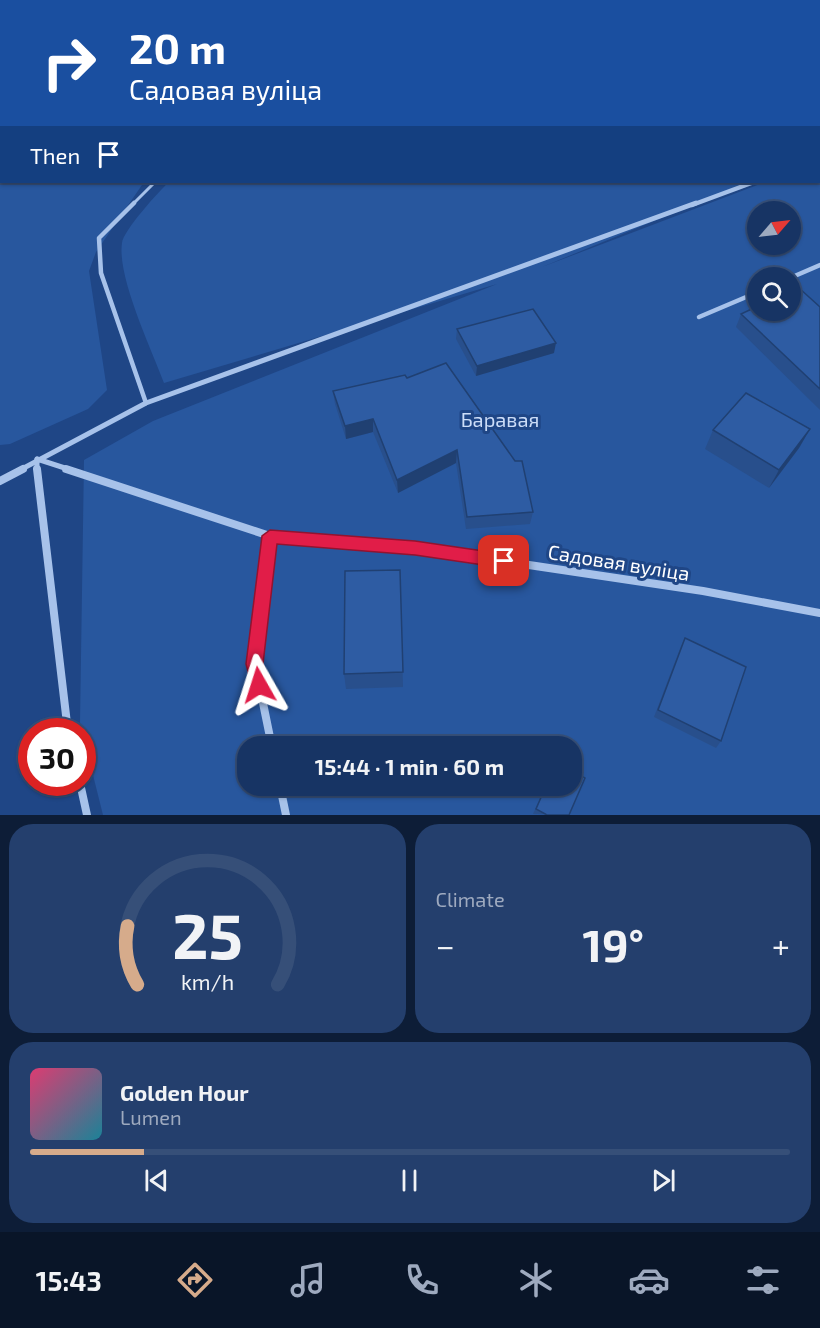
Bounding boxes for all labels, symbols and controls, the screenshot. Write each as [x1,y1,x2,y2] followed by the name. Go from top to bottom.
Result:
[129,22,226,72] text: 20 m
[30,24,108,102] icon: right
[129,73,322,105] text: Садовая вуліца
[92,138,125,171] icon: arrive
[30,142,80,168] text: Then
[747,201,801,255] north arrow
[747,201,801,321] map controls
[747,267,801,321] button: search
[461,407,539,431] park label: Баравая
[478,535,529,586] pin
[546,539,692,586] street label: Садовая вуліца
[487,544,520,577] icon: arrive
[227,653,291,717] position arrow
[18,718,96,796] speed limit sign: 30
[315,753,504,779] text: 15:44 · 1 min · 60 m
[436,887,505,911] text: Climate
[172,897,243,972] text: 25
[583,917,644,971] text: 19°
[436,925,455,965] text: −
[772,925,790,965] text: +
[181,970,234,995] text: km/h
[120,1079,249,1105] text: Golden Hour
[120,1105,182,1129] text: Lumen
[140,1164,173,1197] icon: previous
[393,1164,426,1197] icon: pause
[647,1164,680,1197] icon: next
[174,1259,216,1301] icon: directions
[287,1259,329,1301] icon: music
[401,1259,443,1301] icon: phone
[515,1259,557,1301] icon: climate
[628,1259,670,1301] icon: car
[742,1259,784,1301] icon: filters
[36,1264,102,1296] text: 15:43

